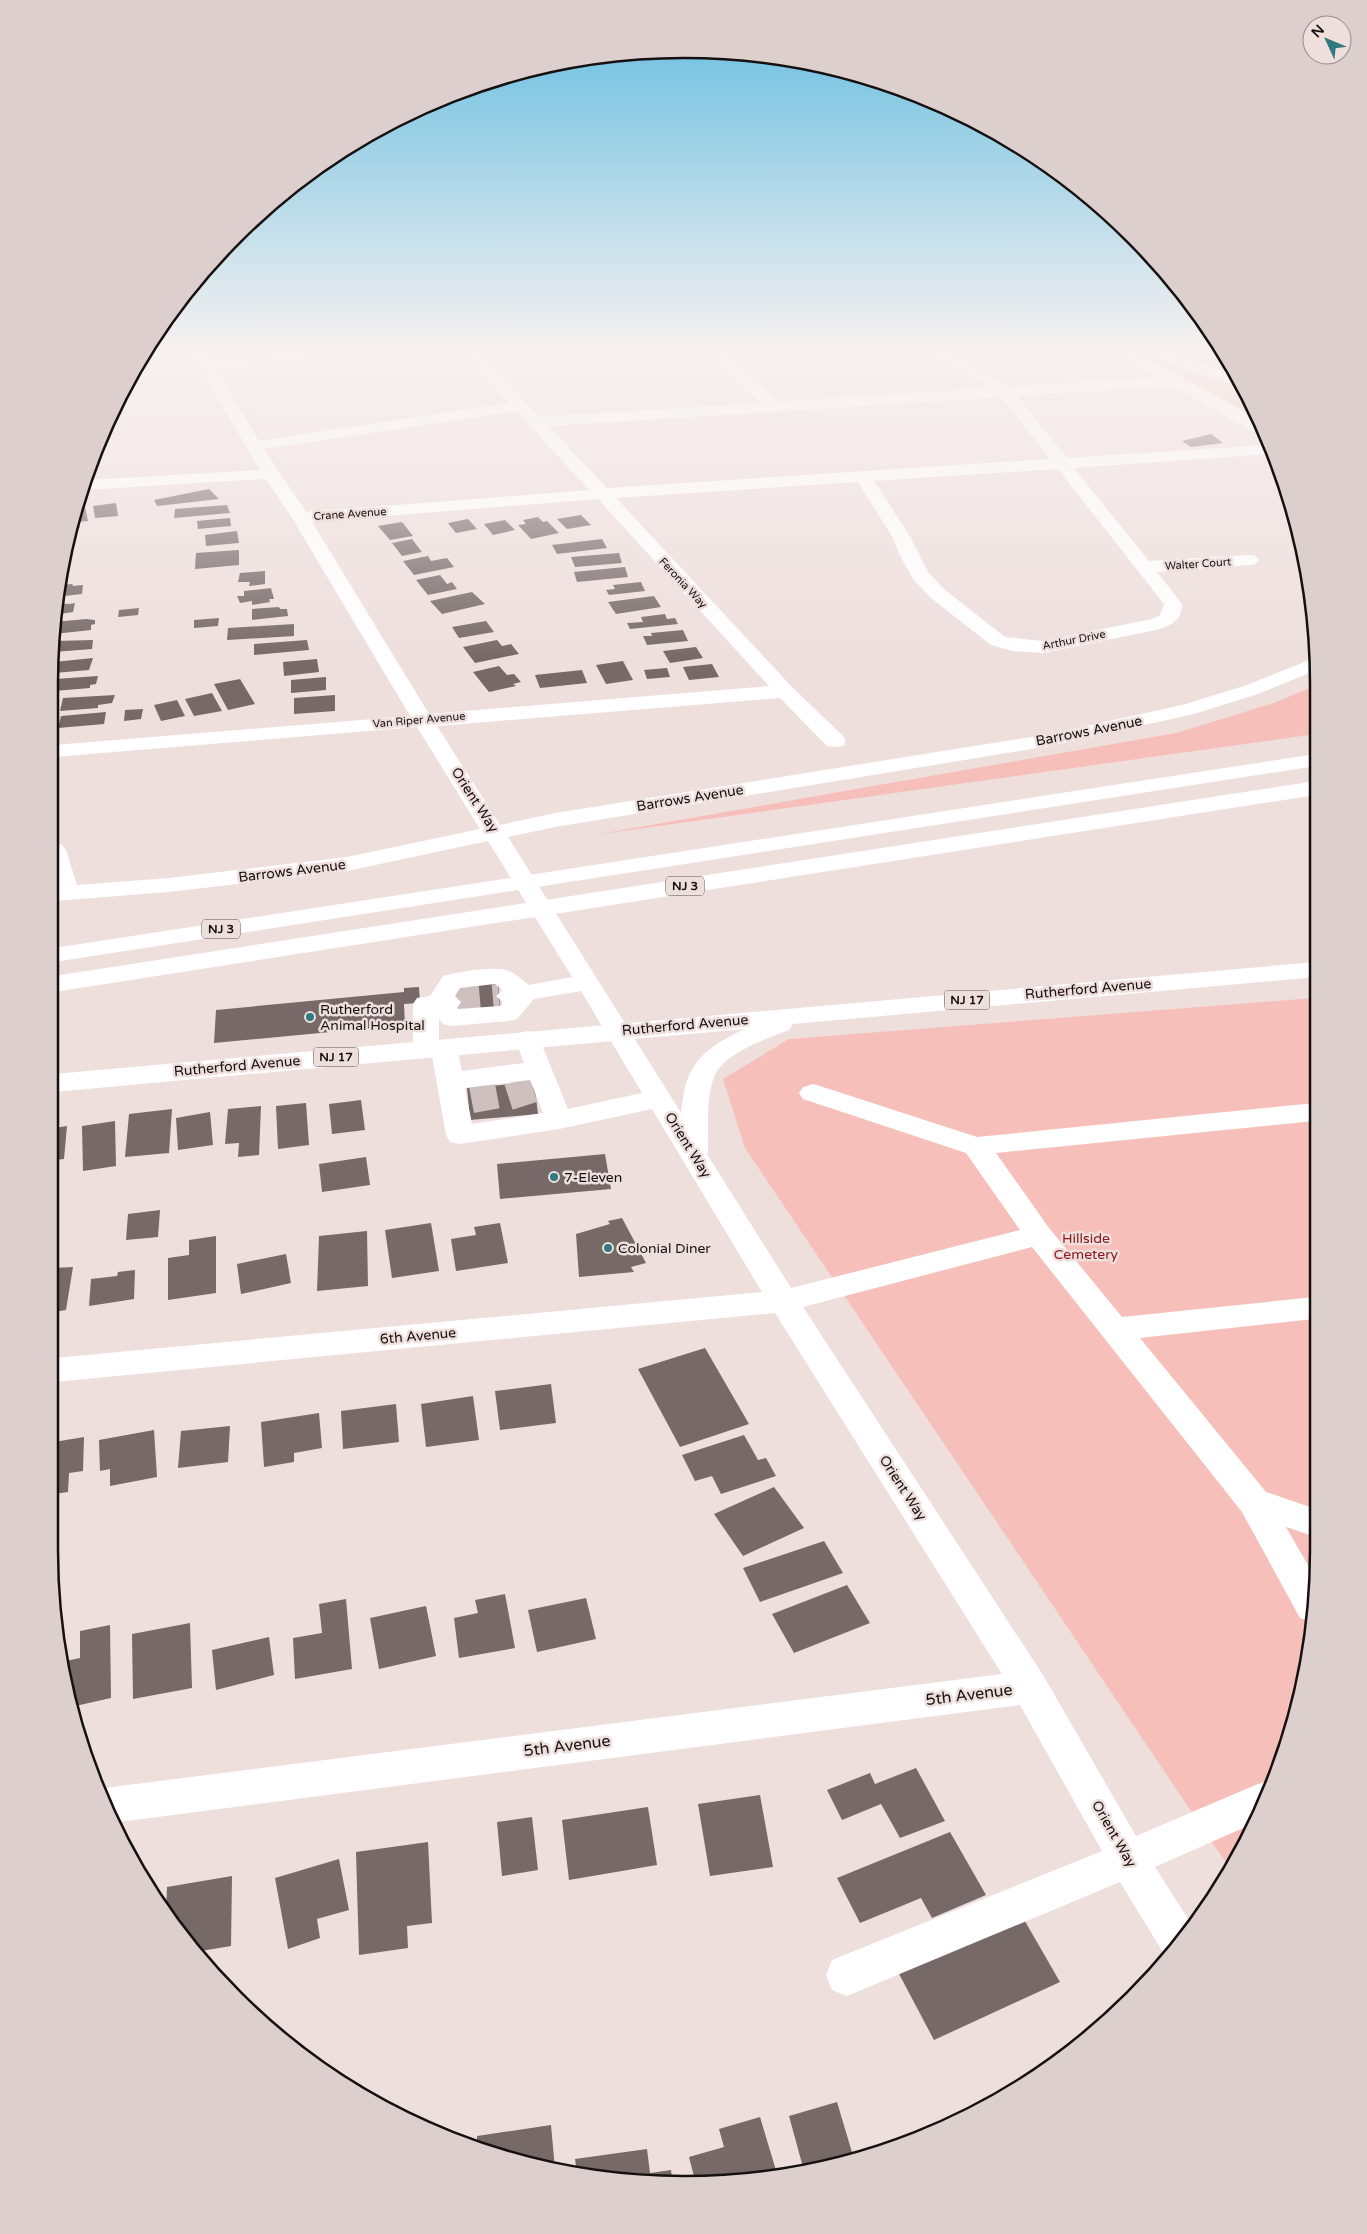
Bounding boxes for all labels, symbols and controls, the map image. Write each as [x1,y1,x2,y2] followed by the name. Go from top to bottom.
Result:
[1302,15,1352,65] north arrow
[1308,21,1328,41] text: N
[313,505,387,523] street label: Crane Avenue
[656,555,710,611] street label: Feronia Way
[1164,555,1232,573] street label: Walter Court
[1041,628,1107,652] street label: Arthur Drive
[372,709,466,731] street label: Van Riper Avenue
[1034,712,1144,750] street label: Barrows Avenue
[448,764,503,836] street label: Orient Way
[635,781,745,815] street label: Barrows Avenue
[237,856,347,886] street label: Barrows Avenue
[666,876,704,896] road number: NJ 3
[202,920,240,939] road number: NJ 3
[1024,975,1152,1003] street label: Rutherford Avenue
[944,990,990,1010] road number: NJ 17
[320,1001,425,1034] place label: Rutherford Animal Hospital
[304,1011,316,1023] marker: Rutherford Animal Hospital
[621,1011,749,1039] street label: Rutherford Avenue
[314,1048,358,1066] road number: NJ 17
[173,1052,301,1080] street label: Rutherford Avenue
[661,1109,715,1181] street label: Orient Way
[564,1169,622,1186] place label: 7-Eleven
[548,1171,560,1183] marker: 7-Eleven
[1054,1230,1119,1263] park label: Hillside Cemetery
[618,1240,711,1257] place label: Colonial Diner
[602,1242,614,1254] marker: Colonial Diner
[379,1324,457,1348] street label: 6th Avenue
[876,1452,931,1524] street label: Orient Way
[924,1680,1014,1710] street label: 5th Avenue
[522,1731,612,1761] street label: 5th Avenue
[1088,1798,1140,1871] street label: Orient Way

